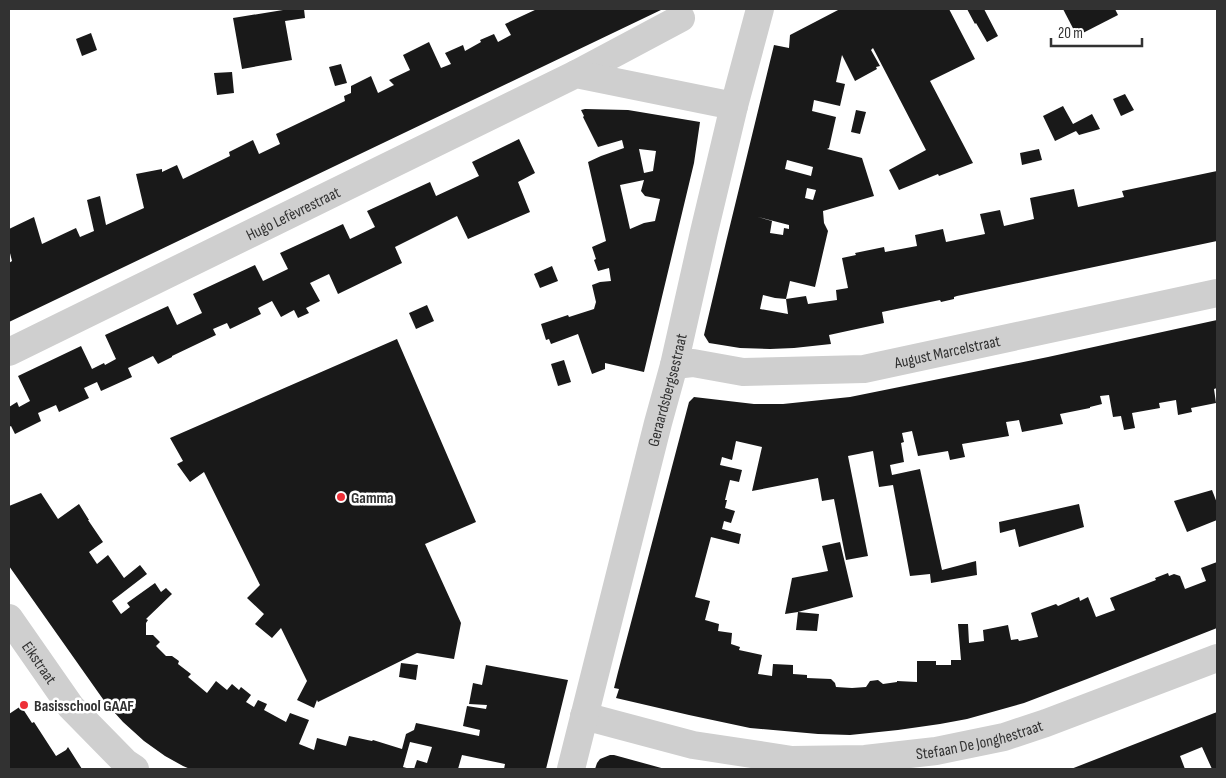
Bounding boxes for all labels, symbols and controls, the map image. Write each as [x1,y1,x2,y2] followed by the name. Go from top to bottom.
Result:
[1051,15,1142,47] scale bar
[1058,24,1083,43] text: 20 m
[243,183,344,245] street label: Hugo Lefèvrestraat
[644,332,692,449] street label: Geraardsbergsestraat
[892,332,1002,373] street label: August Marcelstraat
[351,489,394,508] place label: Gamma
[335,491,347,503] marker: Gamma
[17,638,60,688] street label: Eikstraat
[34,697,134,716] place label: Basisschool GAAF
[18,699,30,711] marker: Basisschool GAAF
[915,717,1046,764] street label: Stefaan De Jonghestraat

